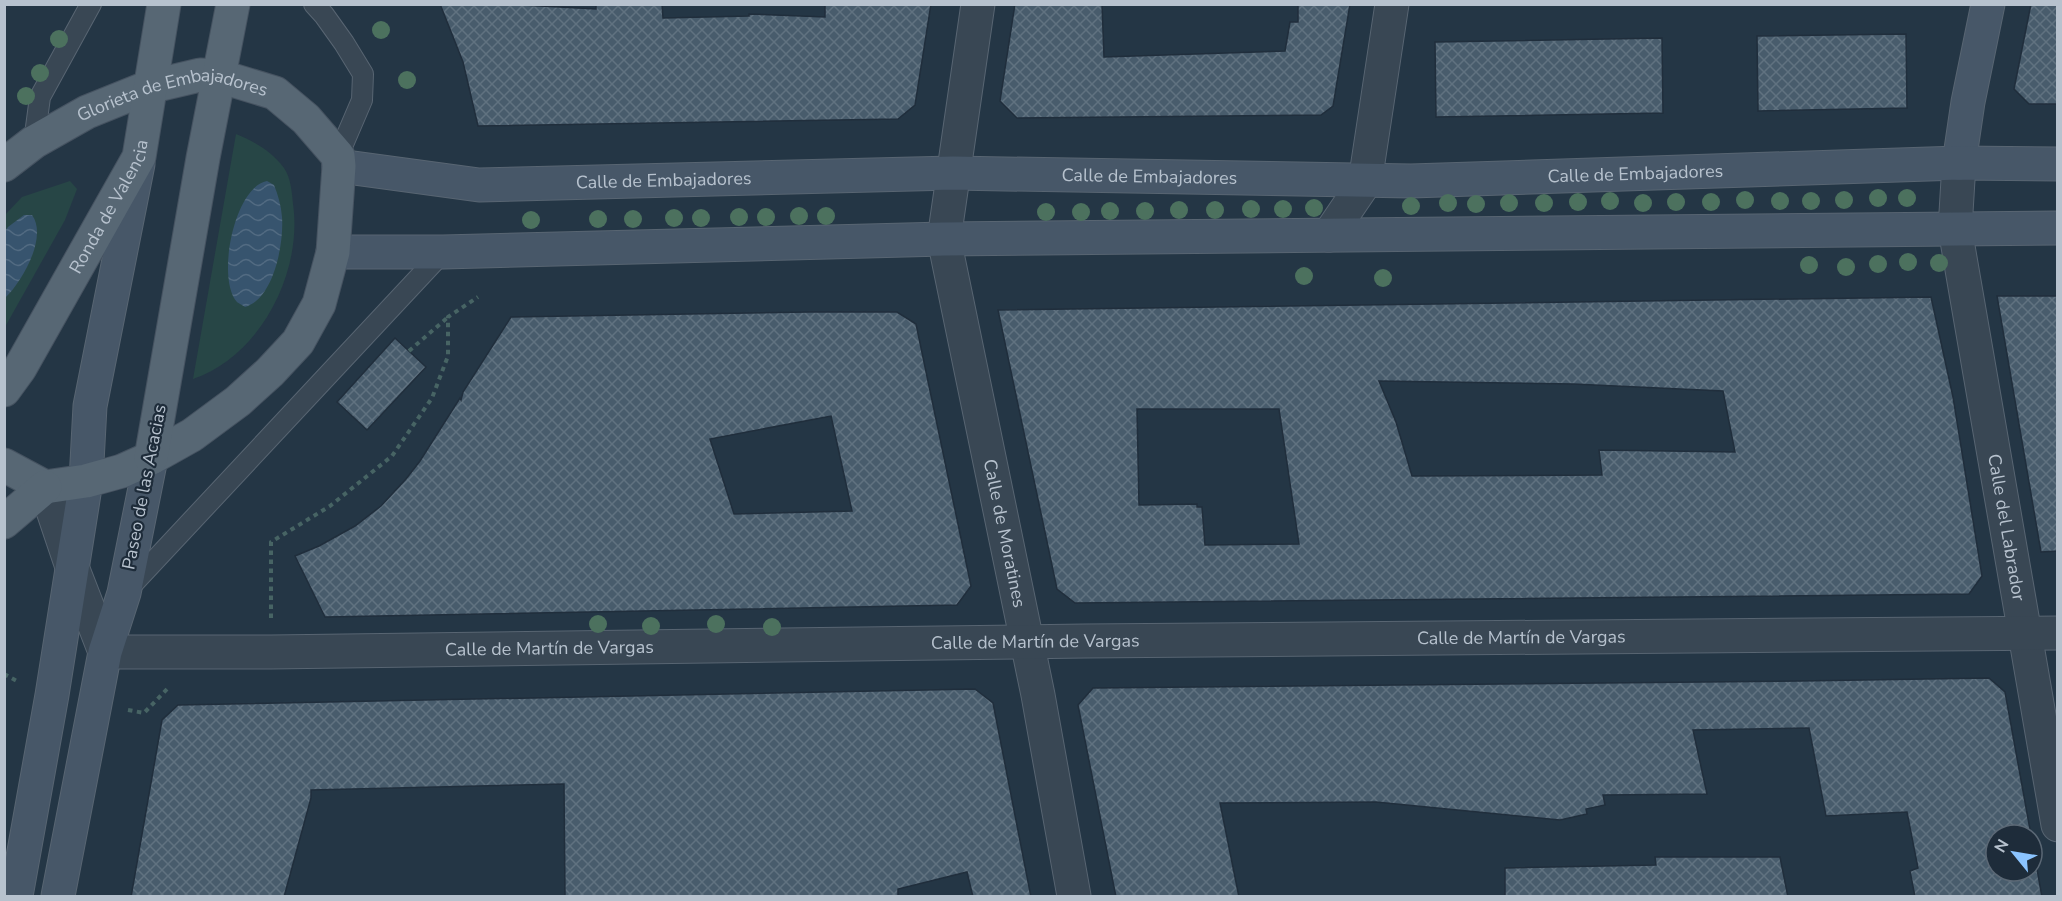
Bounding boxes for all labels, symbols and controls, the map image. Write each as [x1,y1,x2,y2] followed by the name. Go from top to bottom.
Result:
[72,63,271,127] street label: Glorieta de Embajadores
[64,138,154,278] street label: Ronda de Valencia
[1547,159,1724,189] street label: Calle de Embajadores
[1061,163,1238,190] street label: Calle de Embajadores
[575,166,752,195] street label: Calle de Embajadores
[116,402,172,572] street label: Paseo de las Acacias
[1982,452,2031,603] street label: Calle del Labrador
[978,457,1032,610] street label: Calle de Moratines
[1417,625,1626,650] street label: Calle de Martín de Vargas
[931,629,1140,655] street label: Calle de Martín de Vargas
[445,635,654,662] street label: Calle de Martín de Vargas
[1984,823,2044,883] north arrow
[1989,835,2014,857] text: N

